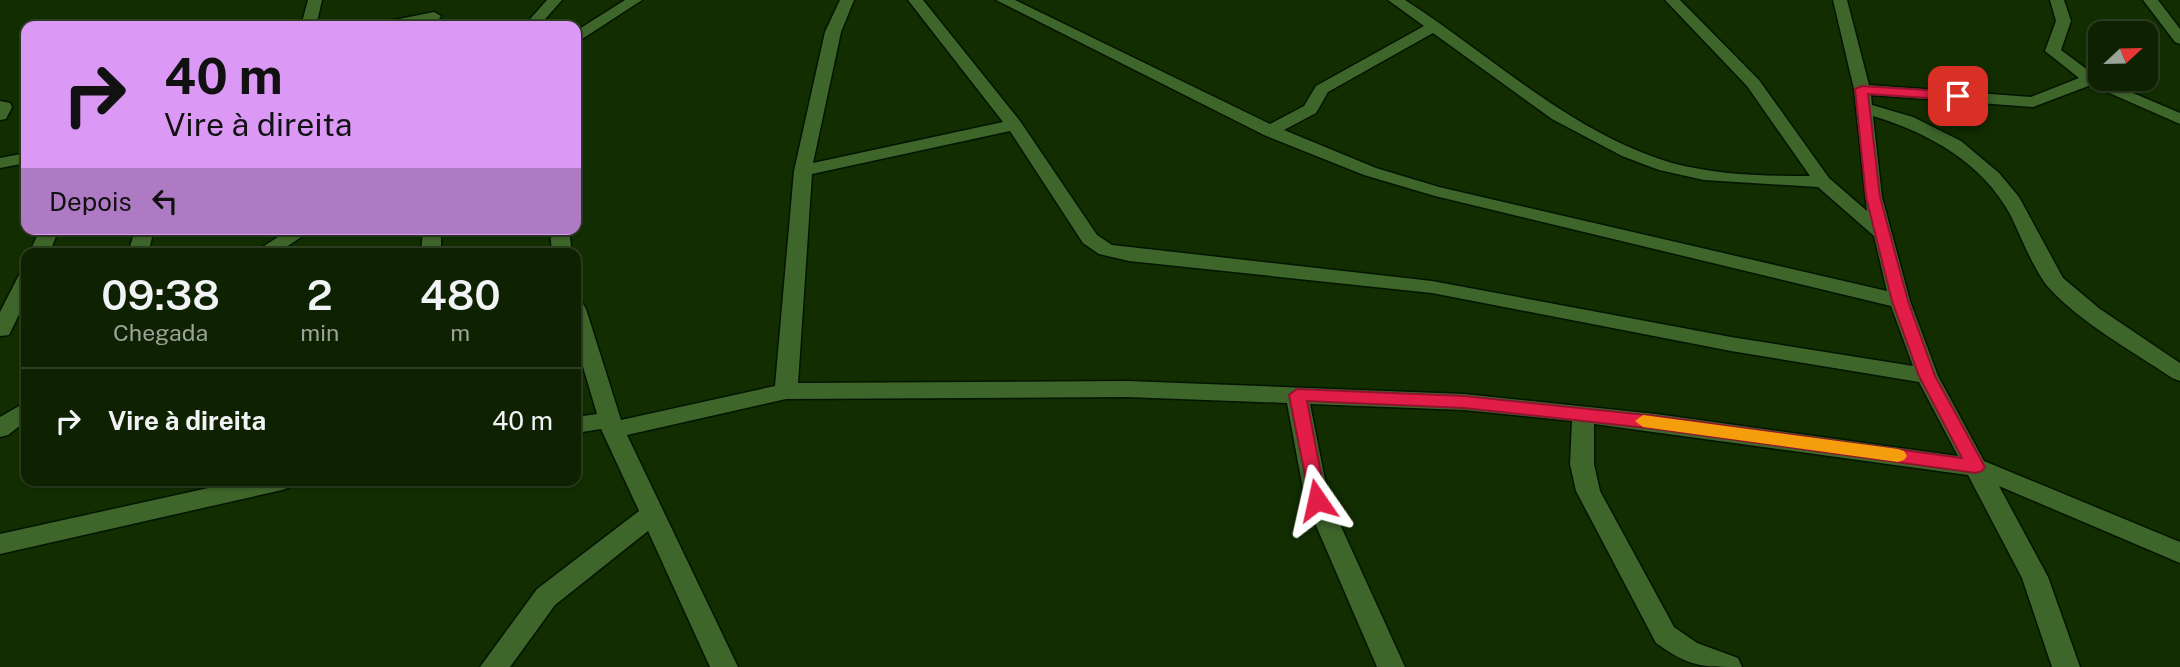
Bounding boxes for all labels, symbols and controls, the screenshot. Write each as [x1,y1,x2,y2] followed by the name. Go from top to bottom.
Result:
[2088,21,2158,91] north arrow
[2088,21,2158,91] map controls
[164,47,283,105] text: 40 m
[49,49,140,140] icon: right
[1928,66,1988,126] pin
[1939,77,1977,115] icon: arrive
[164,106,352,143] text: Vire à direita
[146,182,184,220] icon: left
[49,186,132,217] text: Depois
[101,270,220,319] text: 09:38
[307,270,333,319] text: 2
[420,270,501,319] text: 480
[113,319,208,346] text: Chegada
[300,319,339,346] text: min
[450,319,470,346] text: m
[49,402,87,440] icon: right
[108,405,266,436] text: Vire à direita
[492,405,553,436] text: 40 m
[1280,463,1354,537] position arrow

